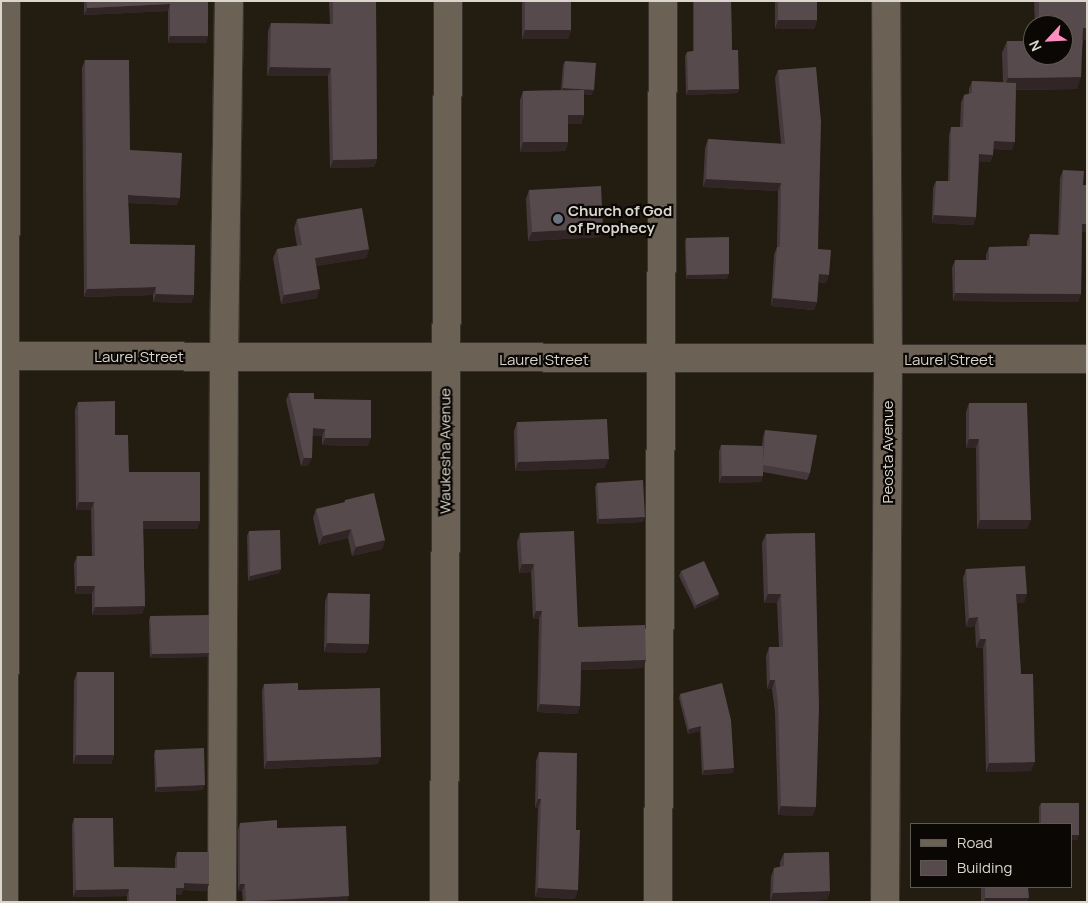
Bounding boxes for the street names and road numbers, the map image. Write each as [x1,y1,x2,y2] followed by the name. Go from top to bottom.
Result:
[94,348,184,366] street label: Laurel Street
[499,351,589,369] street label: Laurel Street
[904,351,994,369] street label: Laurel Street
[436,388,454,514] street label: Waukesha Avenue
[879,400,897,504] street label: Peosta Avenue

